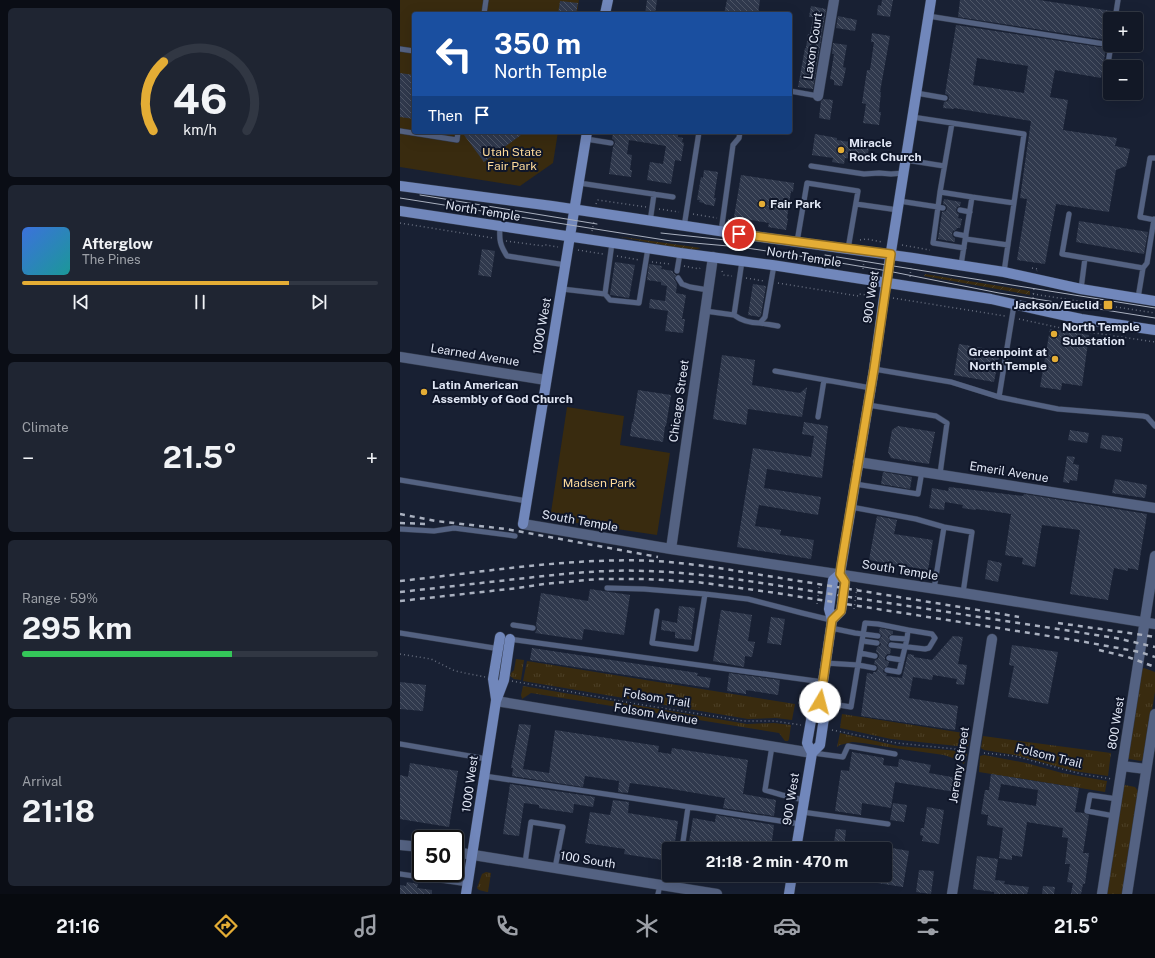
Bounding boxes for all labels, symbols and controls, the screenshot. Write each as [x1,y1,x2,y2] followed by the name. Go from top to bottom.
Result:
[801,11,825,81] street label: Laxon Court
[1103,12,1143,100] map controls
[1103,12,1143,52] button: +
[494,27,581,60] text: 350 m
[428,28,480,80] icon: left
[1103,60,1143,100] button: −
[494,61,607,82] text: North Temple
[173,73,227,122] text: 46
[471,104,493,126] icon: arrive
[428,107,463,124] text: Then
[183,120,217,137] text: km/h
[849,136,922,164] place label: Miracle Rock Church
[482,145,542,173] park label: Utah State Fair Park
[836,145,846,155] marker: Miracle Rock Church
[770,197,821,211] place label: Fair Park
[445,198,522,224] street label: North Temple
[757,199,767,209] marker: Fair Park
[722,217,756,251] pin
[728,223,750,245] icon: arrive
[82,235,153,252] text: Afterglow
[766,244,843,270] street label: North Temple
[82,252,141,267] text: The Pines
[860,269,882,324] street label: 900 West
[70,291,92,313] icon: previous
[189,291,211,313] icon: pause
[308,291,330,313] icon: next
[530,296,554,356] street label: 1000 West
[1014,298,1099,312] place label: Jackson/Euclid
[1102,299,1114,311] marker: Jackson/Euclid
[1062,320,1140,348] place label: North Temple Substation
[1049,329,1059,339] marker: North Temple Substation
[430,341,521,369] street label: Learned Avenue
[968,345,1047,373] place label: Greenpoint at North Temple
[1050,354,1060,364] marker: Greenpoint at North Temple
[666,359,692,443] street label: Chicago Street
[432,378,573,406] place label: Latin American Assembly of God Church
[419,387,429,397] marker: Latin American Assembly of God Church
[22,420,69,435] text: Climate
[163,439,237,475] text: 21.5°
[22,445,34,471] text: −
[366,445,378,471] text: +
[968,459,1050,485] street label: Emeril Avenue
[563,476,636,490] park label: Madsen Park
[541,507,619,535] street label: South Temple
[861,557,939,583] street label: South Temple
[22,591,98,606] text: Range · 59%
[22,610,132,646] text: 295 km
[799,681,841,723] position arrow
[622,686,692,710] street label: Folsom Trail
[1105,695,1127,750] street label: 800 West
[613,700,699,728] street label: Folsom Avenue
[946,725,972,804] street label: Jeremy Street
[1014,741,1084,771] street label: Folsom Trail
[459,754,481,814] street label: 1000 West
[780,771,802,826] street label: 900 West
[22,774,62,789] text: Arrival
[22,793,95,829] text: 21:18
[412,830,464,882] speed limit sign: 50
[559,849,617,871] street label: 100 South
[706,853,848,870] text: 21:18 · 2 min · 470 m
[212,912,240,940] icon: directions
[352,912,380,940] icon: music
[493,912,521,940] icon: phone
[633,912,661,940] icon: climate
[773,912,801,940] icon: car
[914,912,942,940] icon: filters
[56,916,100,937] text: 21:16
[1054,916,1099,937] text: 21.5°

